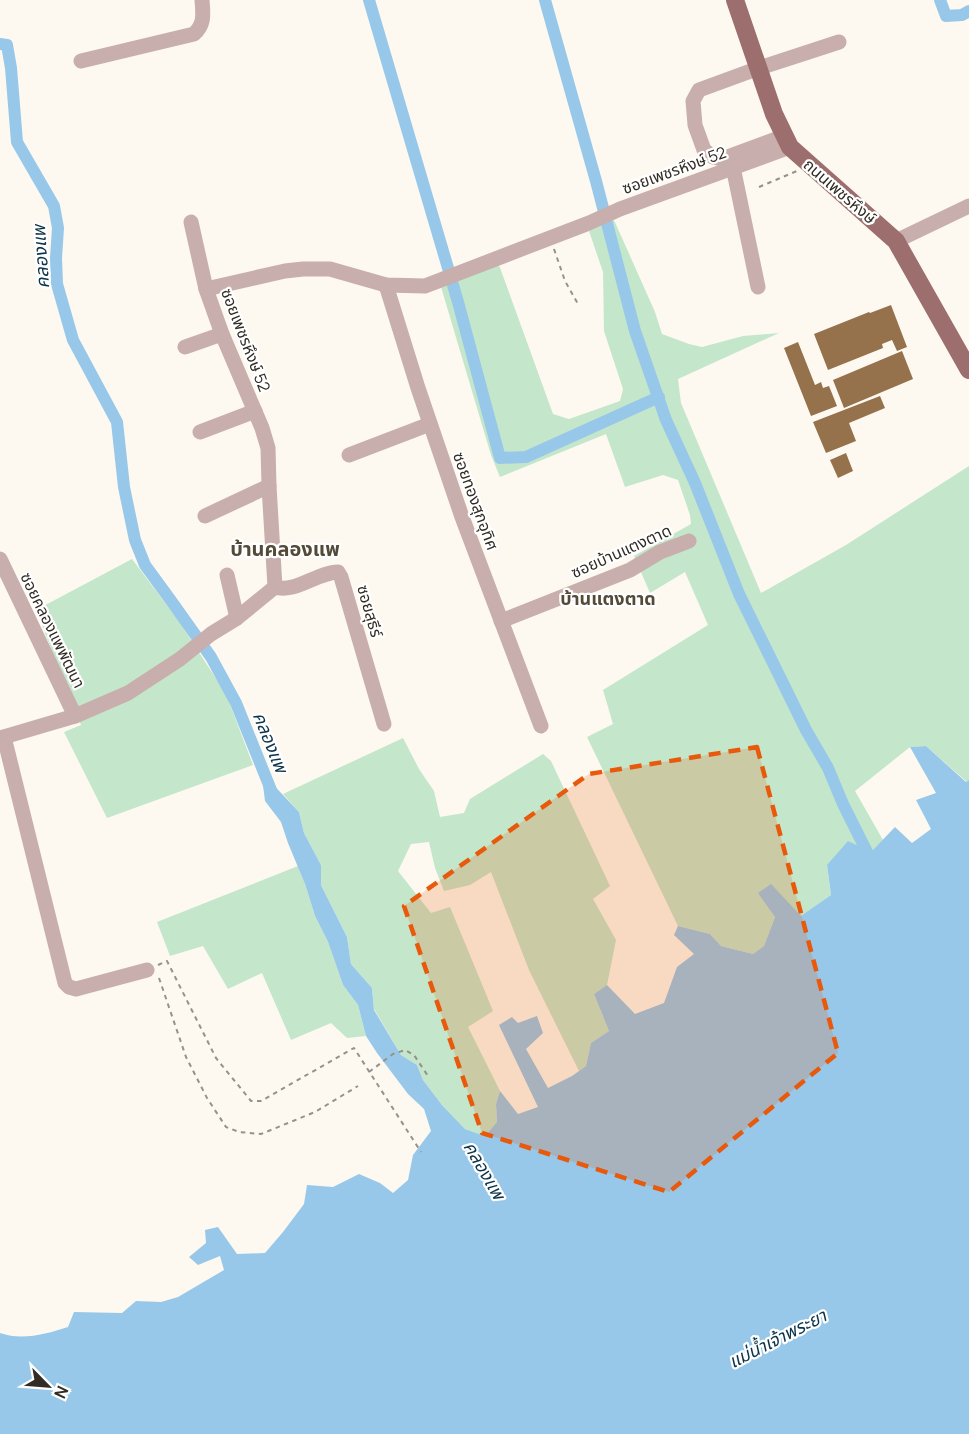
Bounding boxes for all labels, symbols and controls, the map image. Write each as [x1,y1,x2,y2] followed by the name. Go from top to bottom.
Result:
[619,141,729,199] street label: ซอยเพชรหึงษ์ 52
[799,153,881,229] street label: ถนนเพชรหึงษ์
[26,222,54,290] water label: คลองแพ
[216,285,276,395] street label: ซอยเพชรหึงษ์ 52
[448,449,504,553] street label: ซอยทองสุกอุทิศ
[567,519,675,583] street label: ซอยบ้านแตงตาด
[230,535,340,562] district label: บ้านคลองแพ
[15,569,91,691] street label: ซอยคลองแพพัฒนา
[352,582,388,640] street label: ซอยสุธีร์
[560,586,656,610] district label: บ้านแตงตาด
[248,708,295,778] water label: คลองแพ
[459,1136,513,1206] water label: คลองแพ
[724,1303,831,1373] water label: แม่น้ำเจ้าพระยา
[18,1356,78,1416] north arrow
[49,1382,74,1402] text: N

